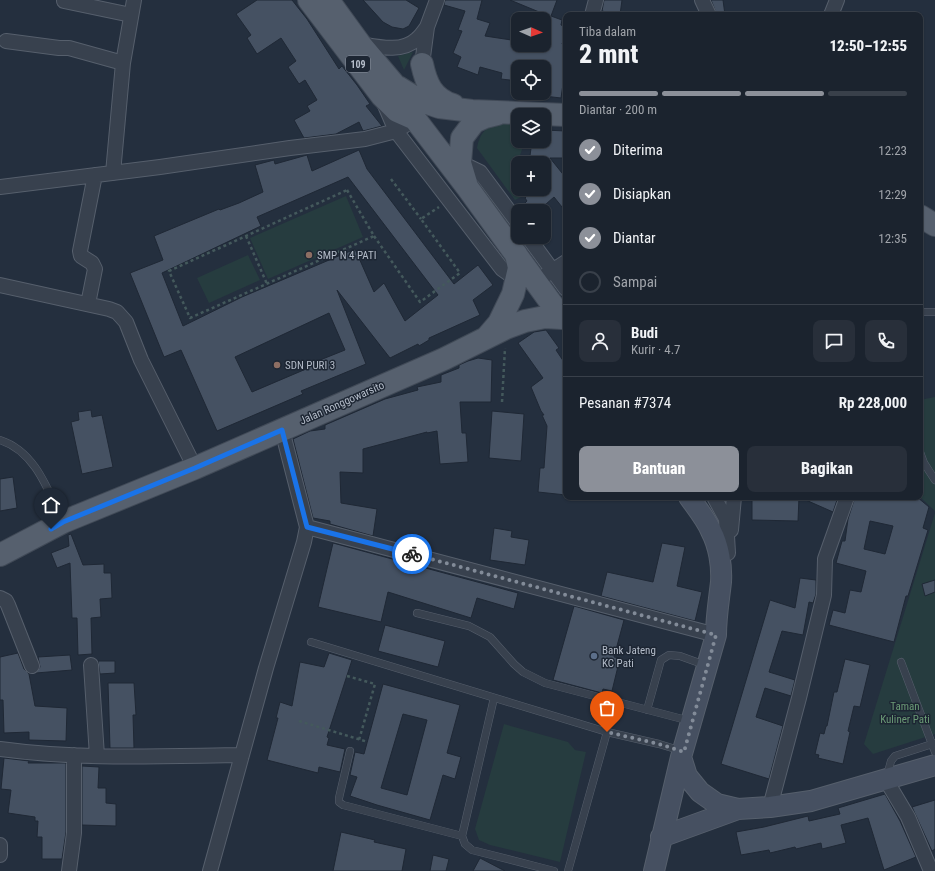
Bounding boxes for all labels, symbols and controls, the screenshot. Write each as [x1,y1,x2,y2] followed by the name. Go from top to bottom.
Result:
[511,12,551,52] north arrow
[511,12,551,244] map controls
[579,24,636,39] text: Tiba dalam
[829,37,907,55] text: 12:50–12:55
[579,39,638,69] text: 2 mnt
[346,56,370,72] road number: 109
[511,60,551,100] button: locate
[579,102,657,117] text: Diantar · 200 m
[511,108,551,148] button: layers
[579,139,601,161] icon: check
[613,141,663,159] text: Diterima
[878,143,907,158] text: 12:23
[511,156,551,196] button: +
[579,183,601,205] icon: check
[613,185,671,203] text: Disiapkan
[878,187,907,202] text: 12:29
[511,204,551,244] button: −
[579,227,601,249] icon: check
[613,229,656,247] text: Diantar
[878,231,907,246] text: 12:35
[317,249,376,262] place label: SMP N 4 PATI
[304,250,314,260] marker: SMP N 4 PATI
[613,273,657,291] text: Sampai
[579,320,621,362] button: person
[813,320,855,362] button: chat
[865,320,907,362] button: phone
[631,324,658,342] text: Budi
[631,342,681,357] text: Kurir · 4.7
[285,359,335,372] place label: SDN PURI 3
[272,360,282,370] marker: SDN PURI 3
[298,378,387,428] street label: Jalan Ronggowarsito
[579,394,671,412] text: Pesanan #7374
[839,394,907,412] text: Rp 228,000
[579,446,739,492] button: Bantuan
[747,446,907,492] button: Bagikan
[34,488,68,529] pin
[40,494,62,516] icon: home
[392,534,432,574] courier
[401,543,423,565] icon: bike
[602,644,656,670] place label: Bank Jateng KC Pati
[589,651,599,661] marker: Bank Jateng KC Pati
[590,691,624,732] pin
[596,697,618,719] icon: bag
[880,700,930,726] park label: Taman Kuliner Pati

